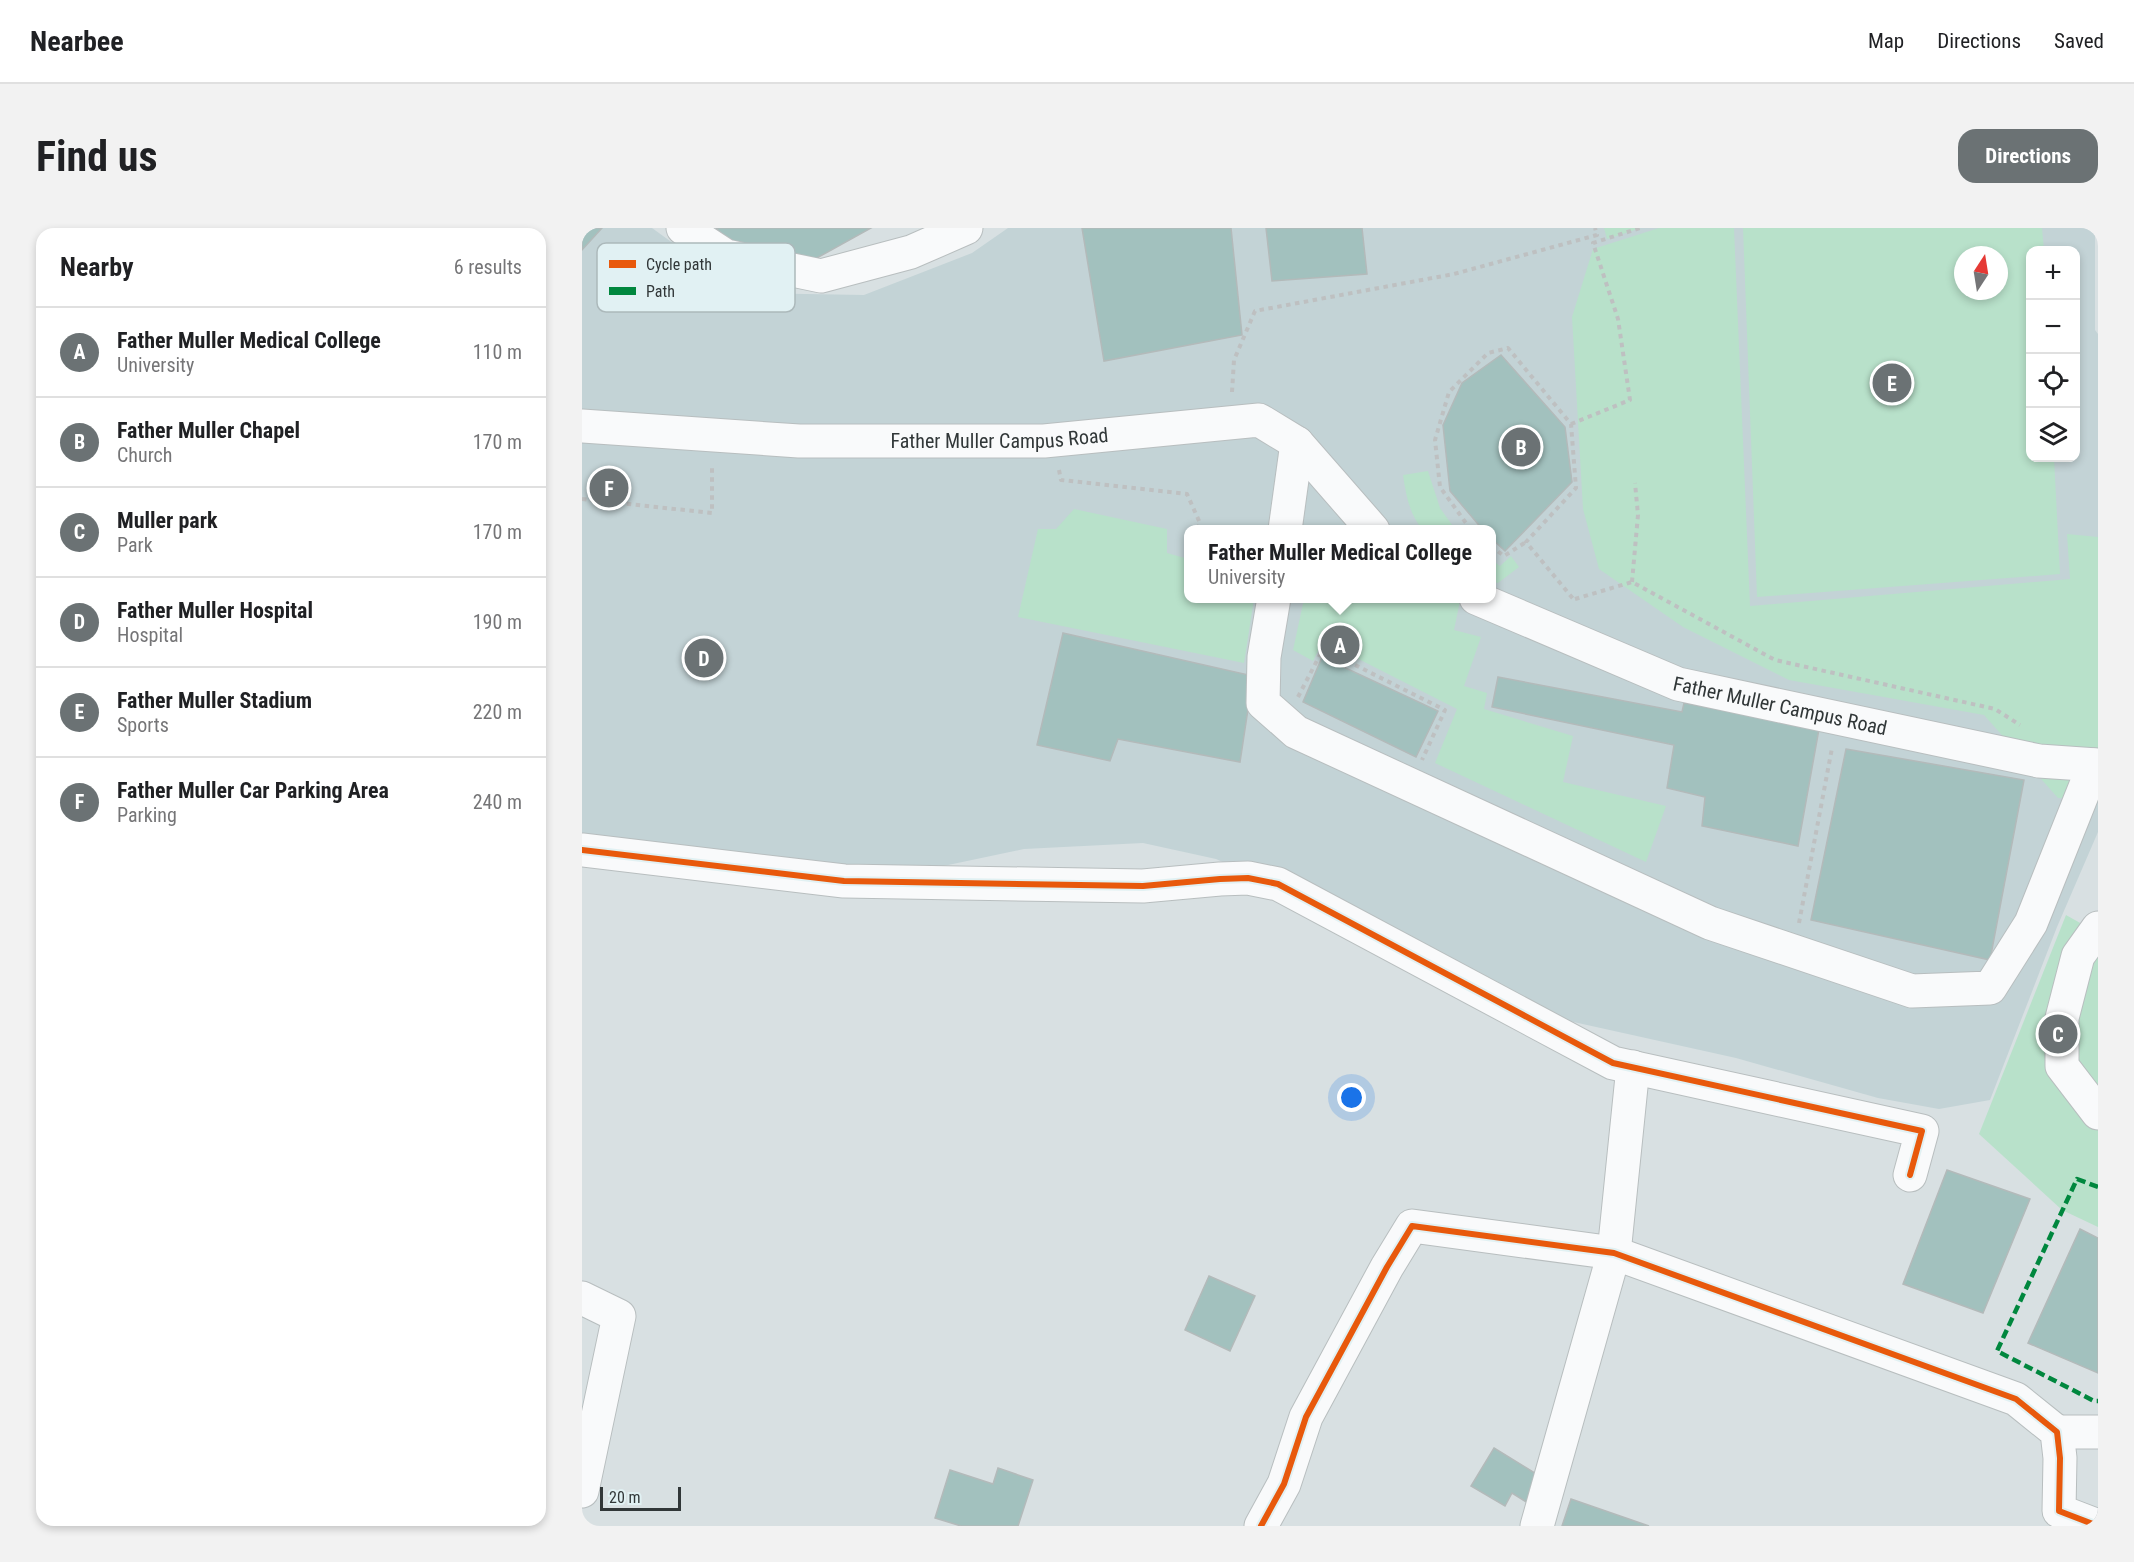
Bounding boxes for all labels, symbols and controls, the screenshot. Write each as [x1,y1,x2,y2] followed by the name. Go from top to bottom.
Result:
[30,25,124,58] text: Nearbee
[1868,29,1904,53] text: Map
[1937,29,2021,53] text: Directions
[2054,29,2104,53] text: Saved
[1958,129,2098,183] button: Directions
[36,132,157,181] text: Find us
[597,243,795,312] legend
[1954,246,2008,300] north arrow
[2026,246,2080,462] map controls
[2026,246,2080,300] button: +
[60,252,134,282] text: Nearby
[454,255,522,279] text: 6 results
[646,255,712,274] text: Cycle path
[646,282,675,301] text: Path
[2026,300,2080,354] button: −
[117,328,381,353] text: Father Muller Medical College
[74,340,85,364] text: A
[473,340,522,364] text: 110 m
[117,353,194,377] text: University
[2026,354,2080,408] button: locate
[1872,360,1912,406] pin: E
[2026,408,2080,462] button: layers
[117,418,300,443] text: Father Muller Chapel
[890,423,1109,453] street label: Father Muller Campus Road
[1502,424,1540,470] pin: B
[74,430,85,454] text: B
[473,430,522,454] text: 170 m
[117,443,172,467] text: Church
[590,466,628,510] pin: F
[117,508,218,533] text: Muller park
[74,520,85,544] text: C
[473,520,522,544] text: 170 m
[1184,525,1496,603] popup
[117,533,153,557] text: Park
[1208,540,1472,565] text: Father Muller Medical College
[1208,565,1285,589] text: University
[117,598,313,623] text: Father Muller Hospital
[74,610,85,634] text: D
[473,610,522,634] text: 190 m
[1320,622,1359,668] pin: A
[117,623,183,647] text: Hospital
[684,636,724,680] pin: D
[1671,671,1889,740] street label: Father Muller Campus Road
[117,688,312,713] text: Father Muller Stadium
[75,700,84,724] text: E
[473,700,522,724] text: 220 m
[117,713,169,737] text: Sports
[117,778,389,803] text: Father Muller Car Parking Area
[75,790,84,814] text: F
[473,790,522,814] text: 240 m
[117,803,177,827] text: Parking
[2038,1012,2078,1056] pin: C
[1337,1083,1366,1112] your location
[600,1484,681,1512] scale bar
[609,1488,641,1507] text: 20 m

